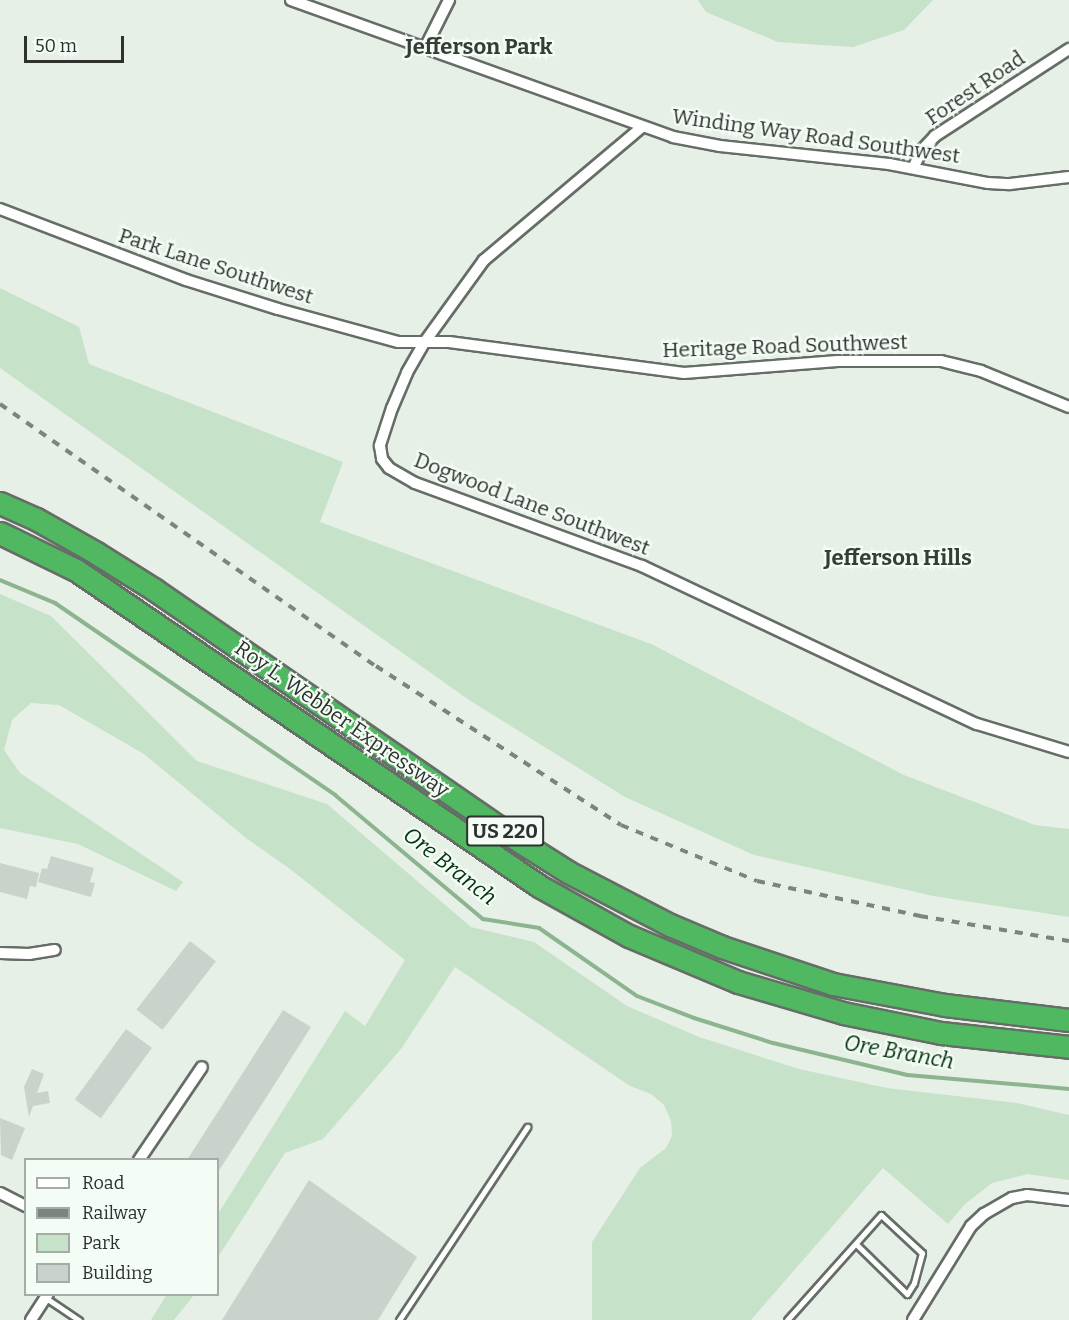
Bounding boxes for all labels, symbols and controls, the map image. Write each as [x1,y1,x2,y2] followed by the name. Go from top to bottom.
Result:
[27,24,128,62] scale bar
[405,34,553,60] district label: Jefferson Park
[35,35,77,57] text: 50 m
[921,46,1029,130] street label: Forest Road
[670,103,962,169] street label: Winding Way Road Southwest
[116,223,316,309] street label: Park Lane Southwest
[662,329,908,363] street label: Heritage Road Southwest
[411,447,653,561] street label: Dogwood Lane Southwest
[824,545,972,571] district label: Jefferson Hills
[230,635,454,803] street label: Roy L. Webber Expressway
[466,814,544,848] road number: US 220
[398,821,502,911] water label: Ore Branch
[842,1029,956,1075] water label: Ore Branch
[24,1158,219,1296] legend
[82,1172,124,1194] text: Road
[82,1202,146,1224] text: Railway
[82,1232,120,1254] text: Park
[82,1262,153,1284] text: Building

